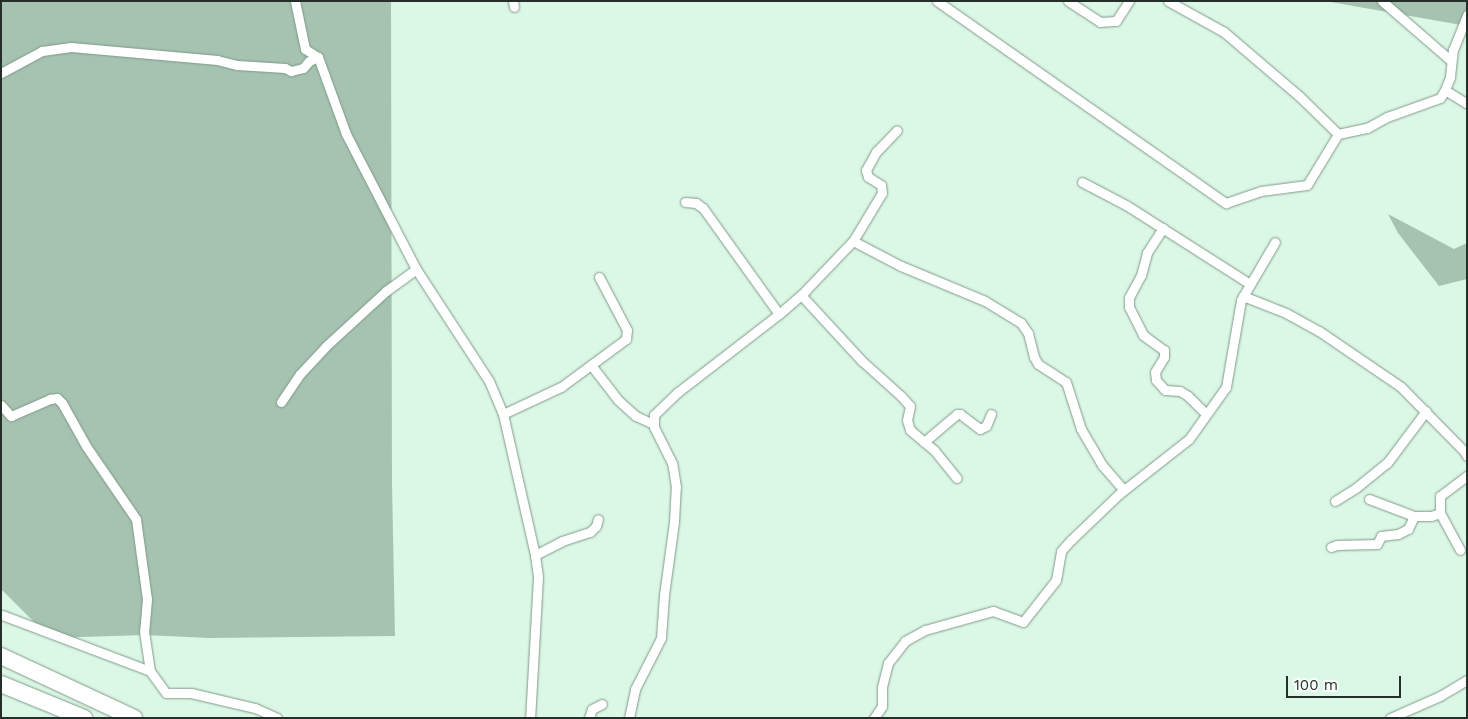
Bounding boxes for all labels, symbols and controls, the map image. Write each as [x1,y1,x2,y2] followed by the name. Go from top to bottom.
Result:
[1288,666,1403,698] scale bar
[1294,676,1338,694] text: 100 m

